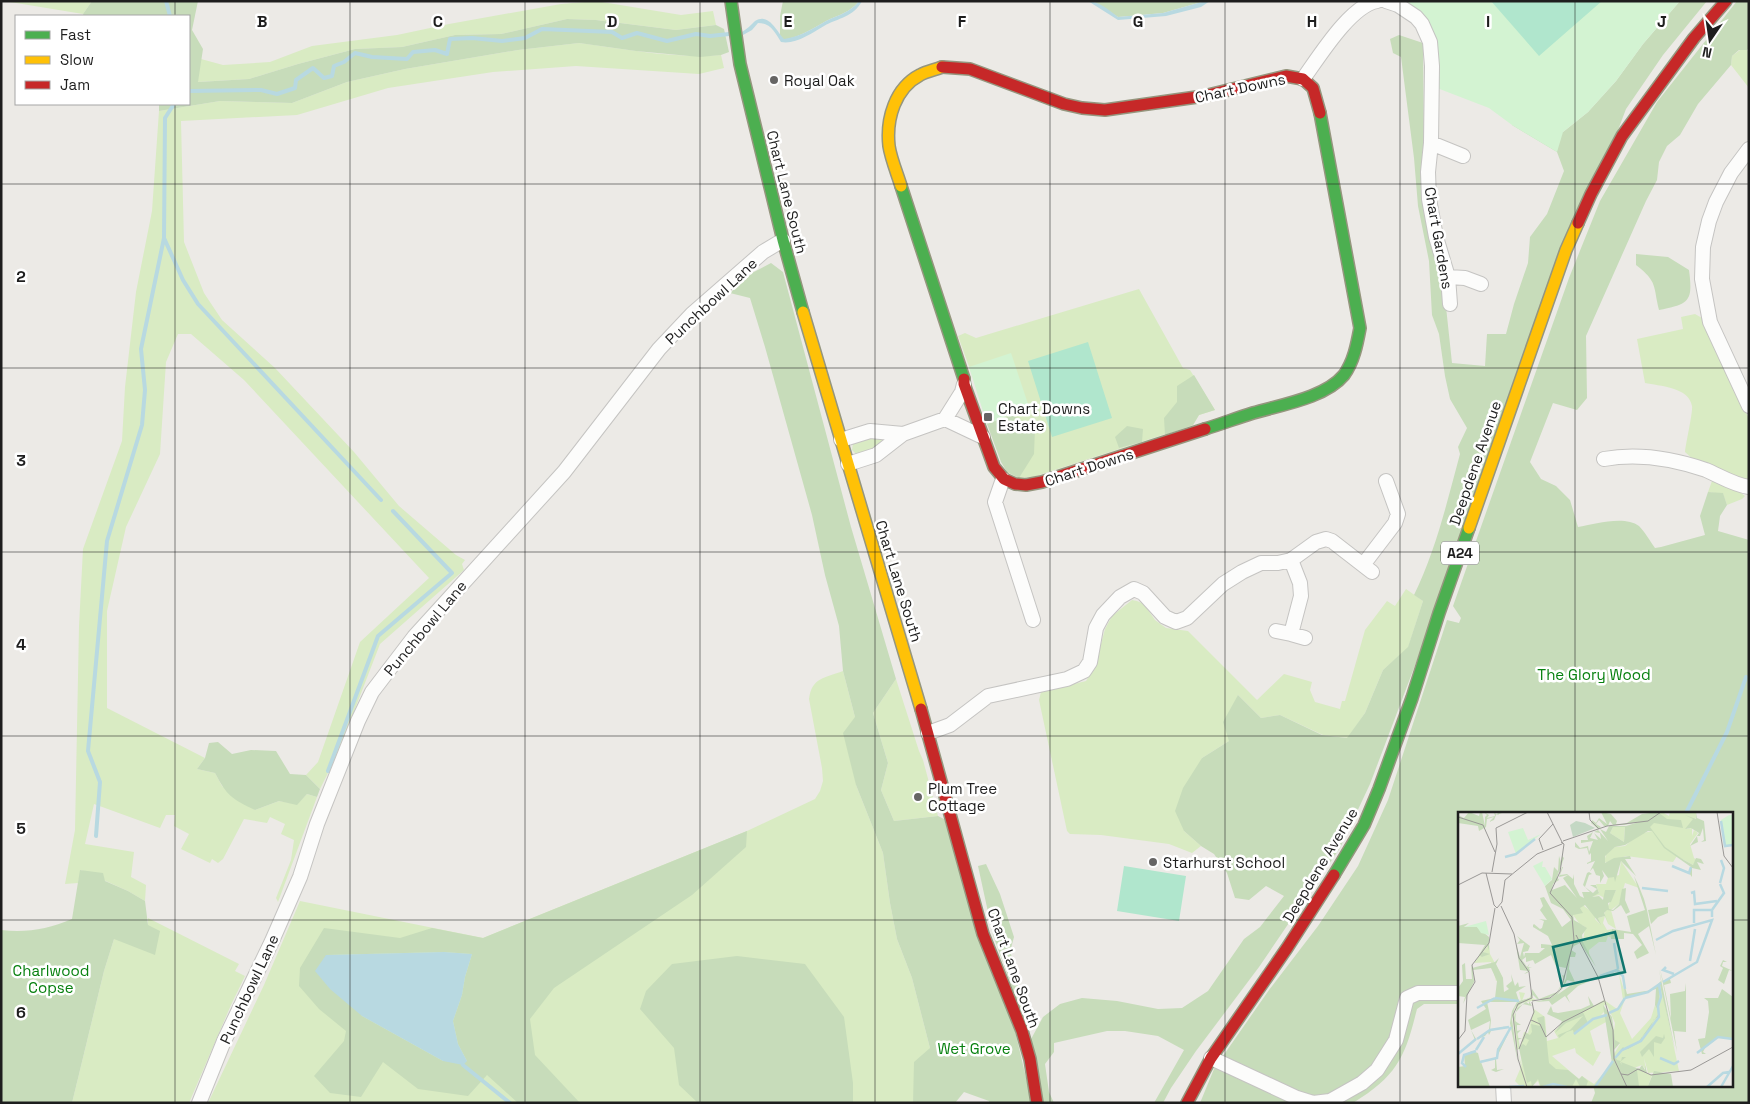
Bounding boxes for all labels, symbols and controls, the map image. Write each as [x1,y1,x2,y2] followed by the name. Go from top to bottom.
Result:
[257,11,267,32] text: B
[433,11,443,32] text: C
[607,11,617,32] text: D
[784,11,793,32] text: E
[958,11,967,32] text: F
[1133,11,1143,32] text: G
[1307,11,1317,32] text: H
[1486,11,1490,32] text: I
[1657,11,1667,32] text: J
[15,15,190,105] legend
[1685,15,1735,65] north arrow
[60,25,91,44] text: Fast
[1700,43,1714,62] text: N
[60,50,94,69] text: Slow
[1193,69,1287,107] street label: Chart Downs
[784,71,855,90] place label: Royal Oak
[768,74,780,86] marker: Royal Oak
[60,75,90,94] text: Jam
[762,128,812,256] street label: Chart Lane South
[1421,185,1457,291] street label: Chart Gardens
[661,253,761,348] street label: Punchbowl Lane
[16,266,26,287] text: 2
[1445,398,1505,528] street label: Deepdene Avenue
[998,399,1090,435] place label: Chart Downs Estate
[982,411,994,423] marker: Chart Downs Estate
[1042,444,1136,490] street label: Chart Downs
[16,450,26,471] text: 3
[871,518,927,644] street label: Chart Lane South
[1441,542,1479,564] road number: A24
[380,576,471,680] street label: Punchbowl Lane
[16,634,26,655] text: 4
[1537,665,1651,684] park label: The Glory Wood
[928,779,997,815] place label: Plum Tree Cottage
[912,791,924,803] marker: Plum Tree Cottage
[1278,804,1362,926] street label: Deepdene Avenue
[1458,812,1732,1086] inset map
[16,818,26,839] text: 5
[1163,853,1285,872] place label: Starhurst School
[1147,856,1159,868] marker: Starhurst School
[983,905,1045,1031] street label: Chart Lane South
[215,931,283,1047] street label: Punchbowl Lane
[13,961,89,997] park label: Charlwood Copse
[16,1002,26,1023] text: 6
[937,1039,1011,1058] park label: Wet Grove

